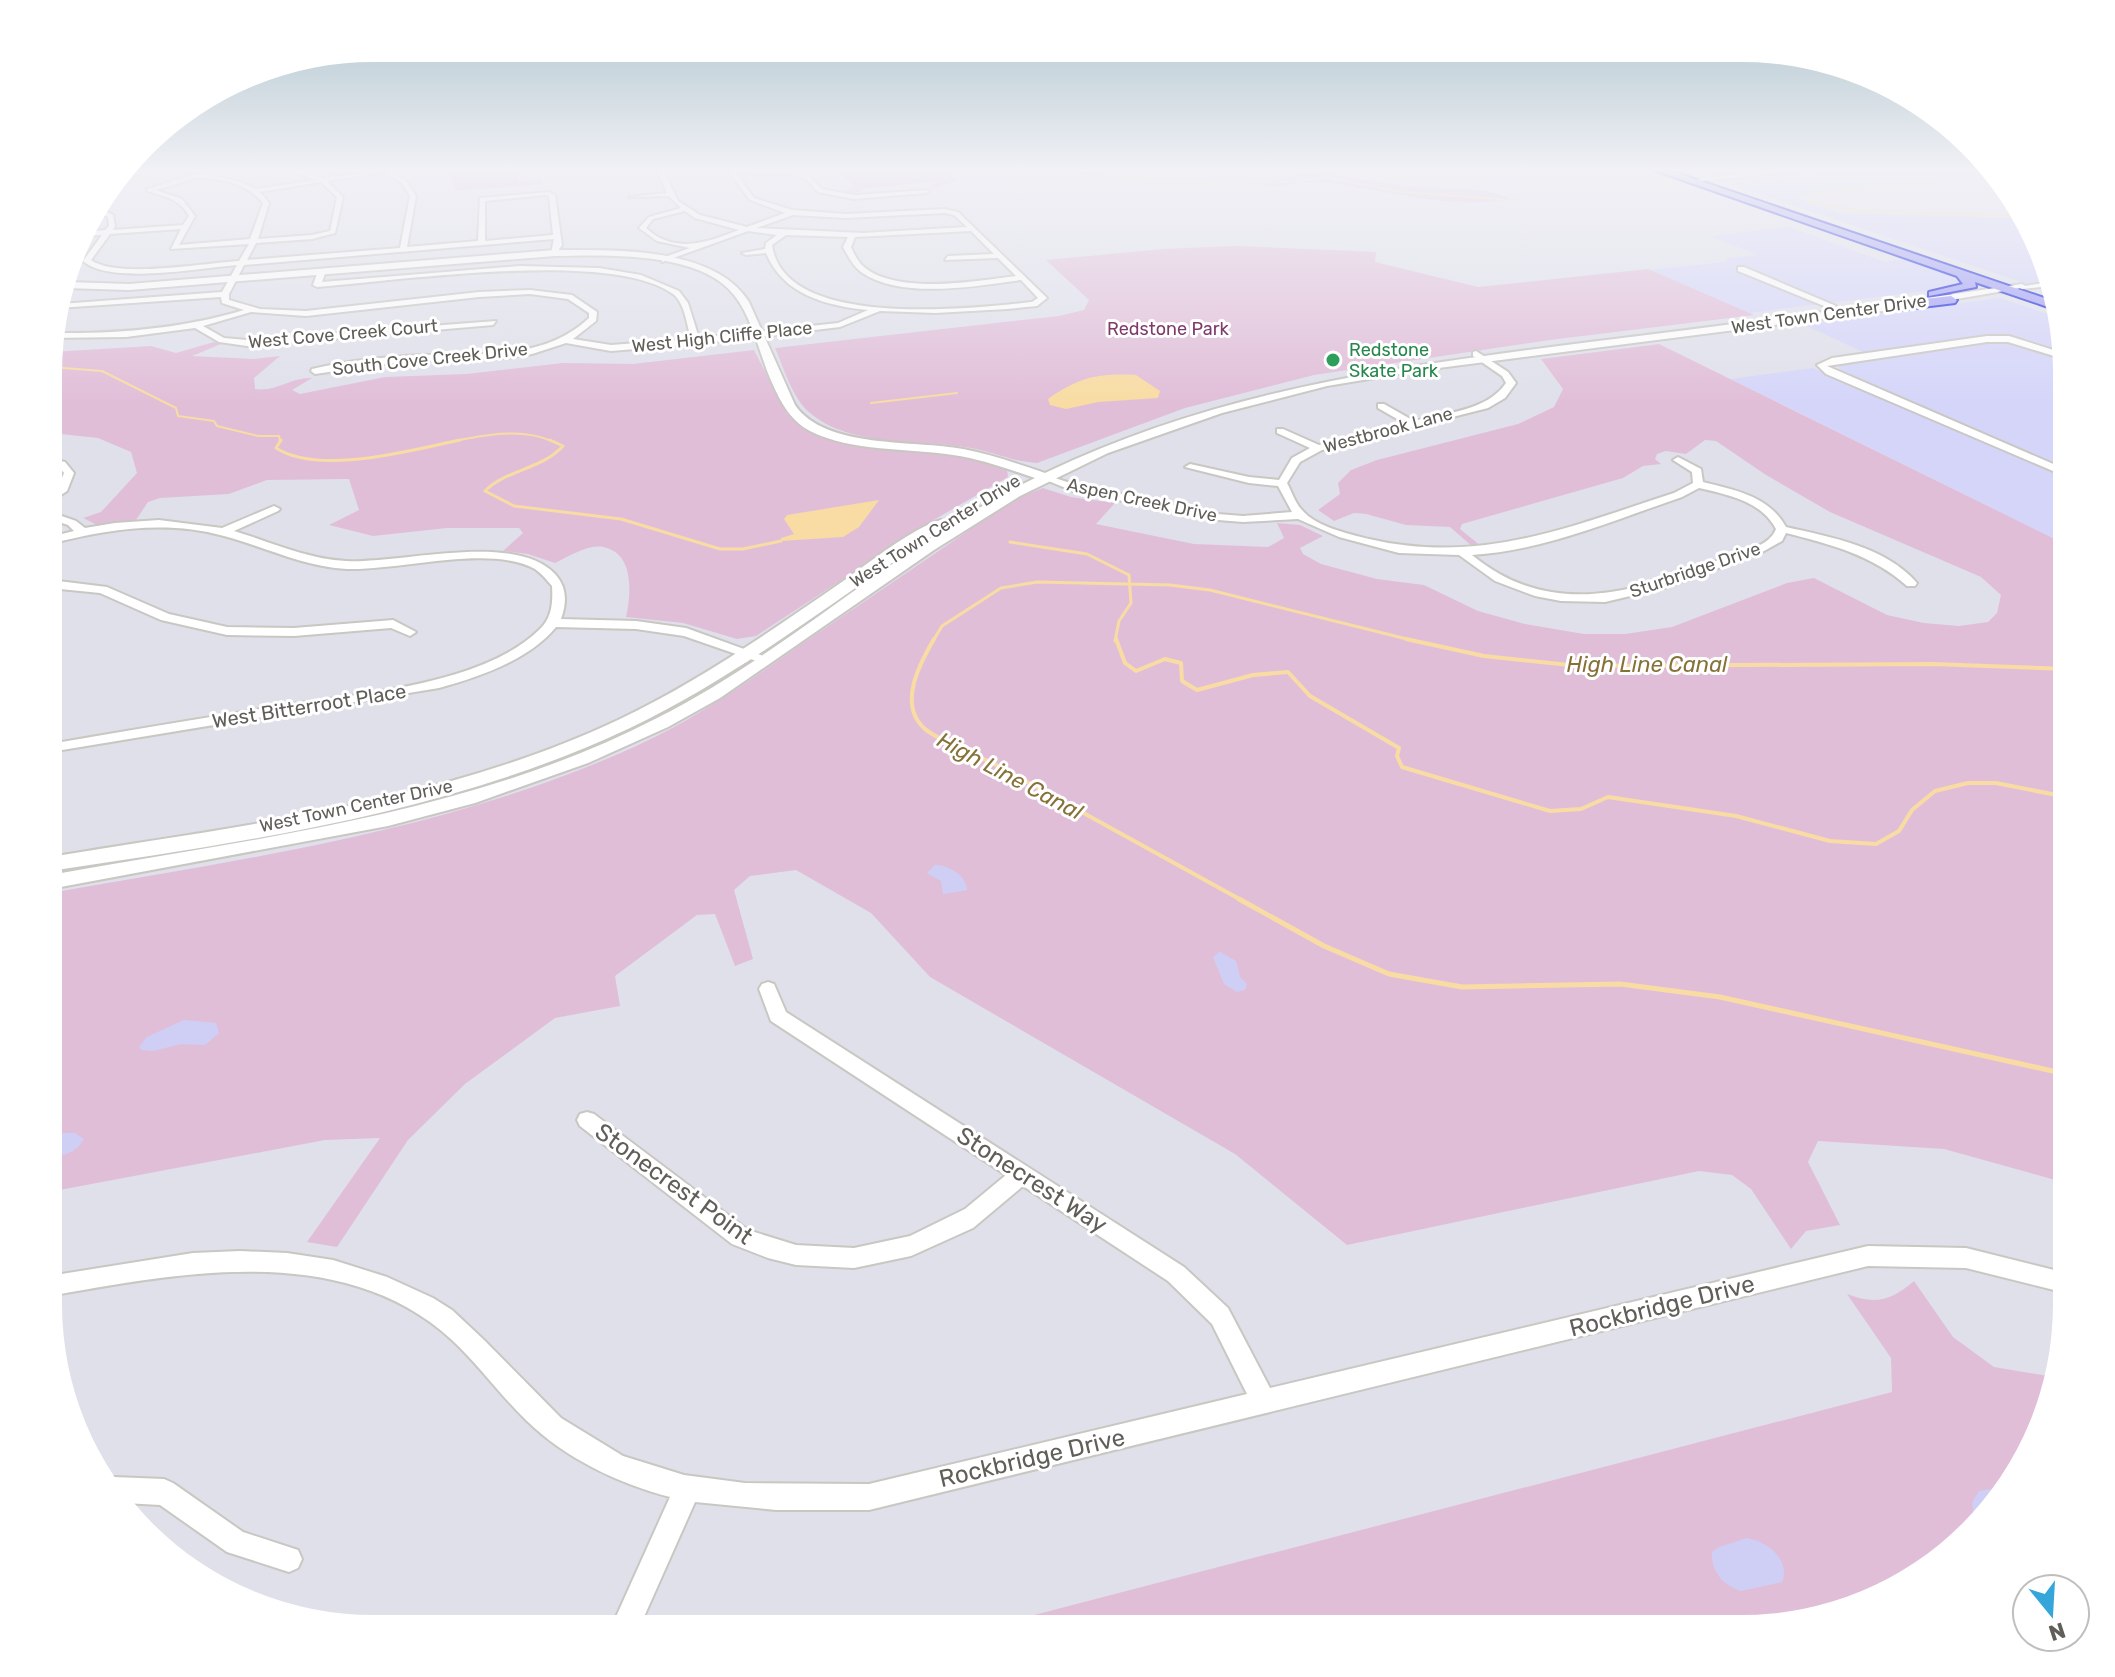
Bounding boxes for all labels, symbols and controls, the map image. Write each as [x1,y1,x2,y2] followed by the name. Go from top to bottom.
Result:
[1730,289,1928,339] street label: West Town Center Drive
[247,315,439,353] street label: West Cove Creek Court
[631,317,813,357] street label: West High Cliffe Place
[1107,318,1230,340] park label: Redstone Park
[331,338,529,380] street label: South Cove Creek Drive
[1349,339,1439,382] place label: Redstone Skate Park
[1324,351,1342,369] marker: Redstone Skate Park
[1321,402,1455,458] street label: Westbrook Lane
[846,469,1024,593] street label: West Town Center Drive
[1065,473,1219,527] street label: Aspen Creek Drive
[1627,537,1763,603] street label: Sturbridge Drive
[1567,651,1728,678] water label: High Line Canal
[210,679,408,733] street label: West Bitterroot Place
[933,726,1088,826] water label: High Line Canal
[257,775,455,837] street label: West Town Center Drive
[590,1118,758,1250] street label: Stonecrest Point
[952,1121,1112,1239] street label: Stonecrest Way
[1566,1269,1758,1343] street label: Rockbridge Drive
[936,1423,1128,1493] street label: Rockbridge Drive
[2011,1573,2091,1653] north arrow
[2045,1616,2069,1647] text: N

